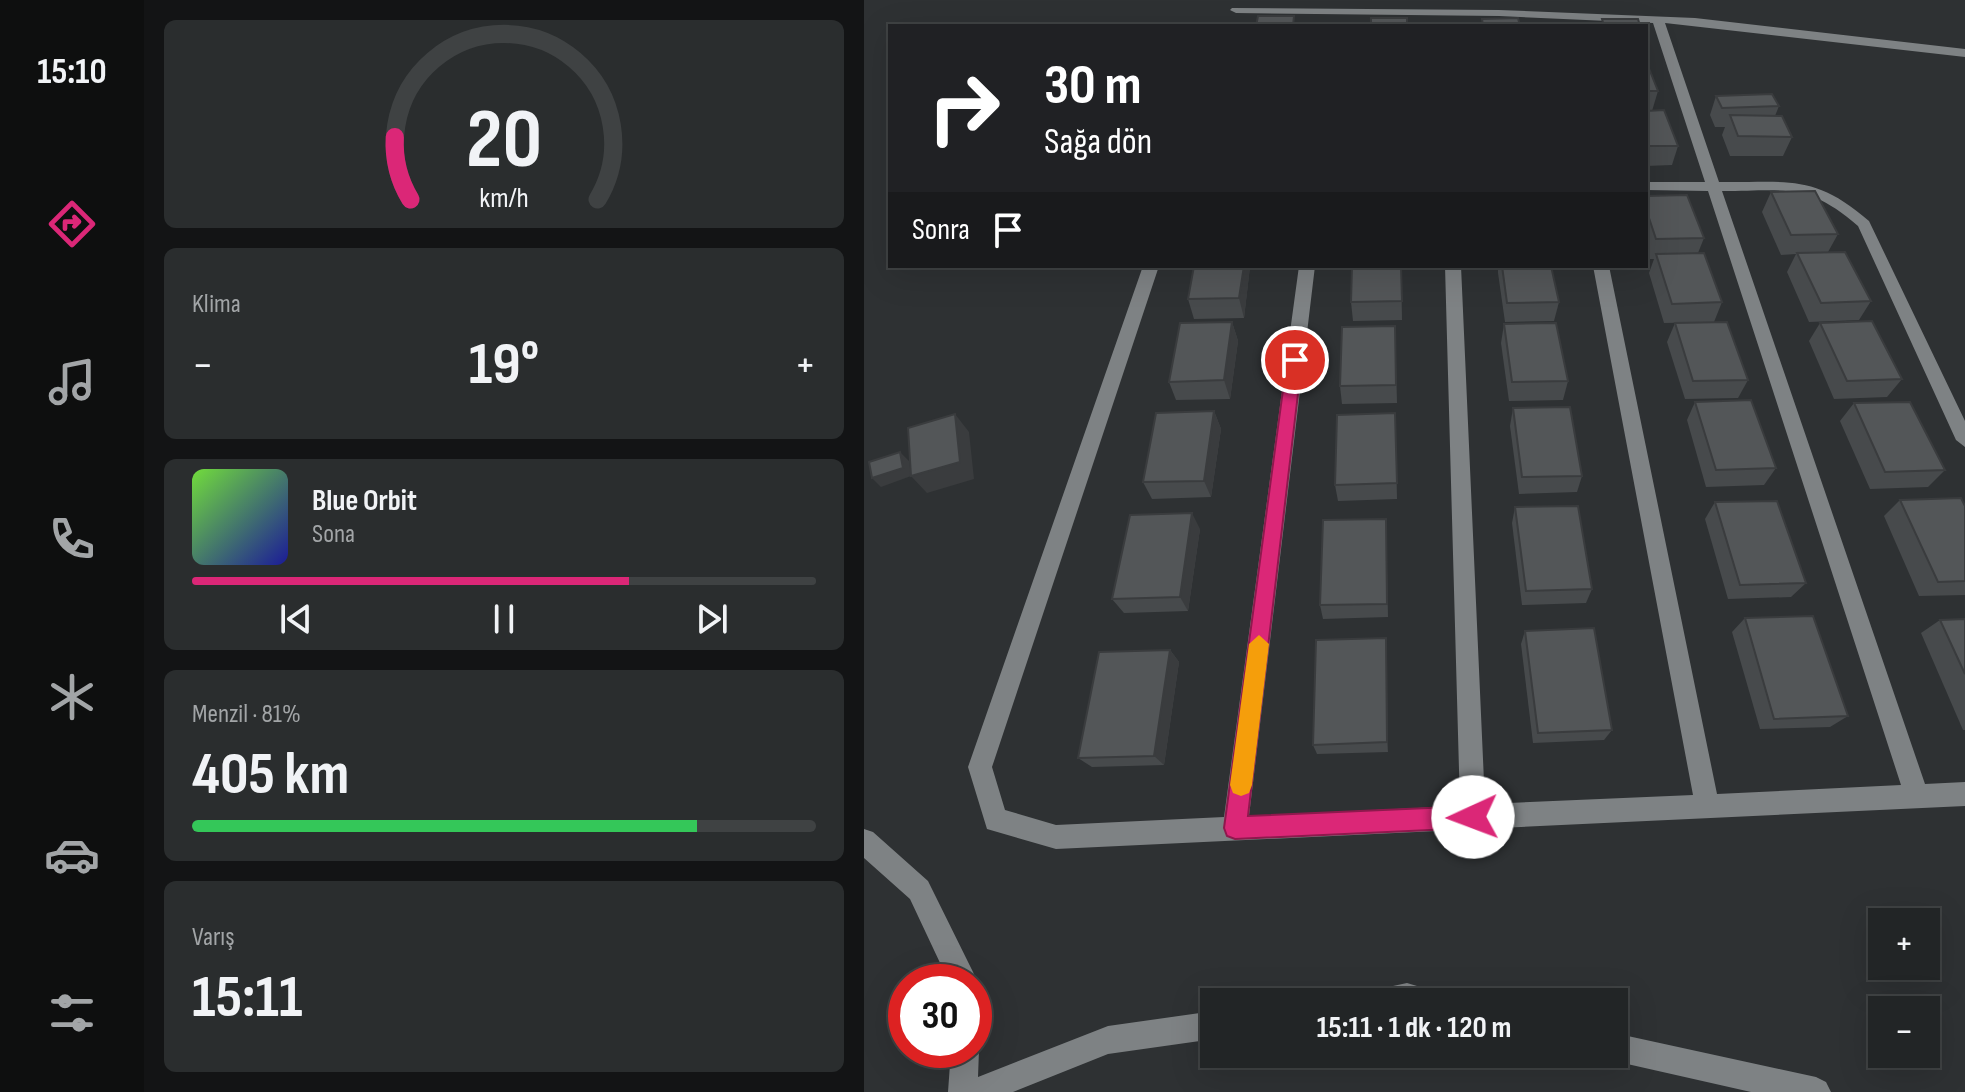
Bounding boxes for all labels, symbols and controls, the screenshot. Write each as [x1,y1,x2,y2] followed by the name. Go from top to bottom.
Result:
[37,51,107,94] text: 15:10
[1044,53,1142,120] text: 30 m
[912,56,1016,160] icon: right
[466,91,542,191] text: 20
[1044,121,1152,164] text: Sağa dön
[479,181,529,216] text: km/h
[44,196,100,252] icon: directions
[986,208,1030,252] icon: arrive
[912,212,970,248] text: Sonra
[192,289,241,320] text: Klima
[1261,326,1329,394] pin
[469,329,539,401] text: 19°
[1273,338,1317,382] icon: arrive
[192,339,214,392] text: −
[794,339,816,392] text: +
[44,354,100,410] icon: music
[312,483,417,519] text: Blue Orbit
[44,511,100,567] icon: phone
[312,519,355,550] text: Sona
[274,597,318,641] icon: previous
[482,597,526,641] icon: pause
[690,597,734,641] icon: next
[44,669,100,725] icon: climate
[192,699,301,730] text: Menzil · 81%
[192,739,349,811] text: 405 km
[1431,775,1515,859] position arrow
[44,827,100,883] icon: car
[1868,908,1940,1068] map controls
[1868,908,1940,980] button: +
[192,922,235,953] text: Varış
[192,962,302,1034] text: 15:11
[888,964,992,1068] speed limit sign: 30
[44,985,100,1041] icon: filters
[1868,996,1940,1068] button: −
[1317,1010,1511,1046] text: 15:11 · 1 dk · 120 m

